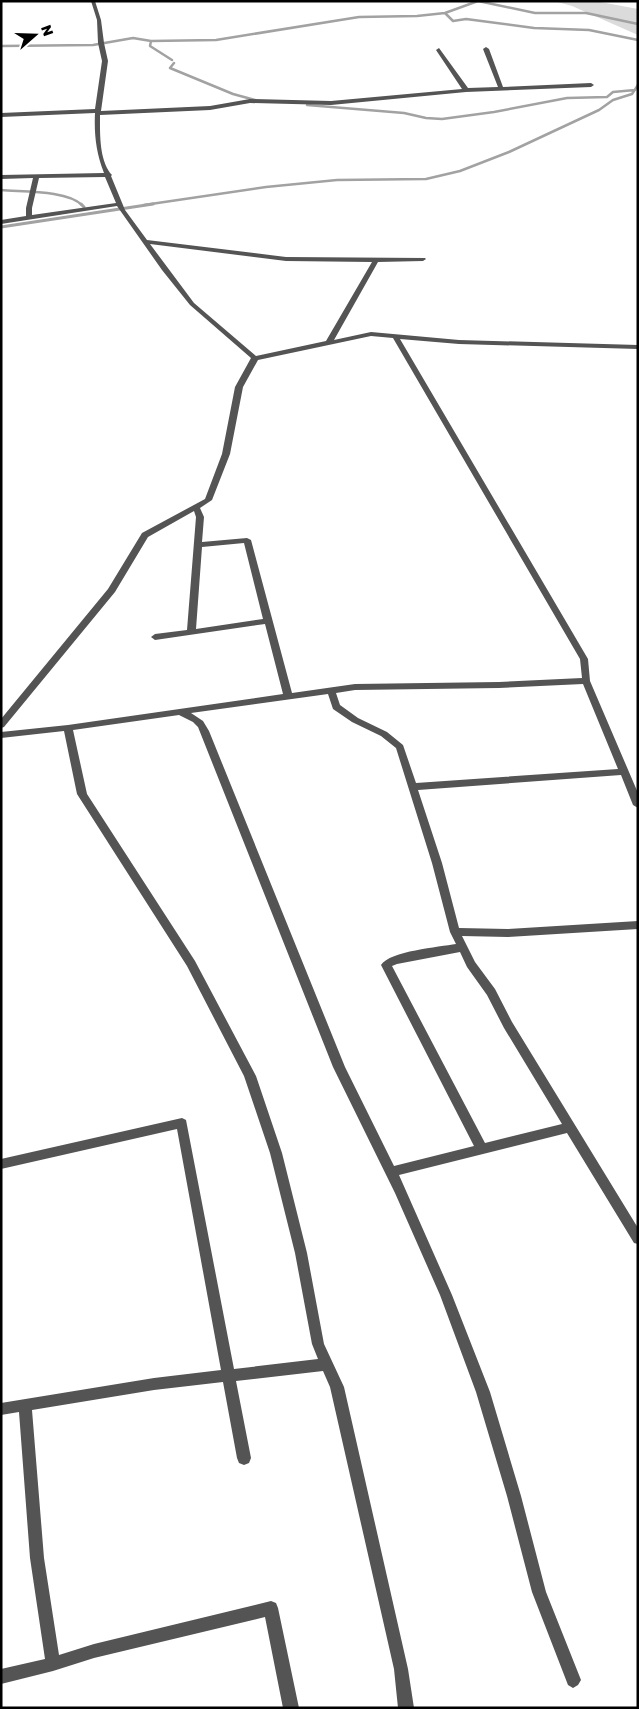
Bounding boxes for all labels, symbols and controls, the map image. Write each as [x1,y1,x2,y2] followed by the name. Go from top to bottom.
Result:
[10,10,60,60] north arrow
[38,22,57,38] text: N

